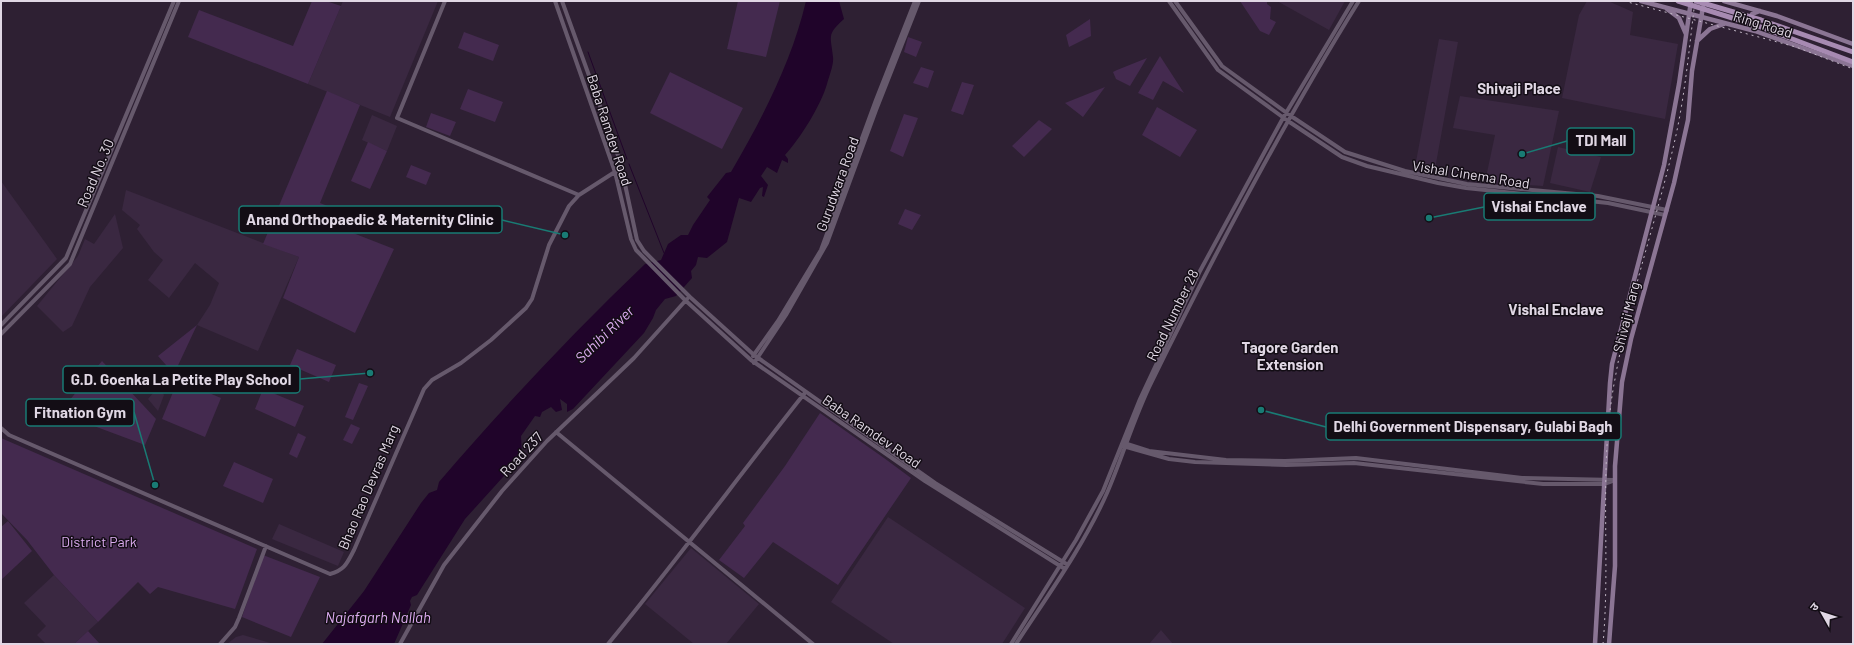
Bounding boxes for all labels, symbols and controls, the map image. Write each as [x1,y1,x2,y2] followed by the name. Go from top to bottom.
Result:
[1731,7,1795,41] street label: Ring Road
[584,72,636,188] street label: Baba Ramdev Road
[1477,79,1561,97] district label: Shivaji Place
[1567,128,1634,155] callout: TDI Mall
[1576,131,1626,149] text: TDI Mall
[812,134,862,234] street label: Gurudwara Road
[73,136,117,210] street label: Road No. 30
[1411,156,1531,192] street label: Vishal Cinema Road
[1484,193,1595,220] callout: Vishai Enclave
[1491,197,1587,215] text: Vishai Enclave
[239,206,502,233] callout: Anand Orthopaedic & Maternity Clinic
[246,210,494,228] text: Anand Orthopaedic & Maternity Clinic
[1142,266,1202,364] street label: Road Number 28
[1609,280,1643,354] street label: Shivaji Marg
[1508,300,1604,318] district label: Vishal Enclave
[571,301,638,367] water label: Sahibi River
[1241,338,1339,373] district label: Tagore Garden Extension
[63,366,300,393] callout: G.D. Goenka La Petite Play School
[71,370,291,388] text: G.D. Goenka La Petite Play School
[820,391,924,471] street label: Baba Ramdev Road
[26,399,134,426] callout: Fitnation Gym
[34,403,126,421] text: Fitnation Gym
[1326,413,1621,440] callout: Delhi Government Dispensary, Gulabi Bagh
[1333,417,1613,435] text: Delhi Government Dispensary, Gulabi Bagh
[334,422,402,552] street label: Bhao Rao Devras Marg
[496,428,546,480] street label: Road 237
[61,533,137,550] park label: District Park
[1802,593,1842,633] north arrow
[1807,599,1821,613] text: उ
[325,608,431,626] water label: Najafgarh Nallah

